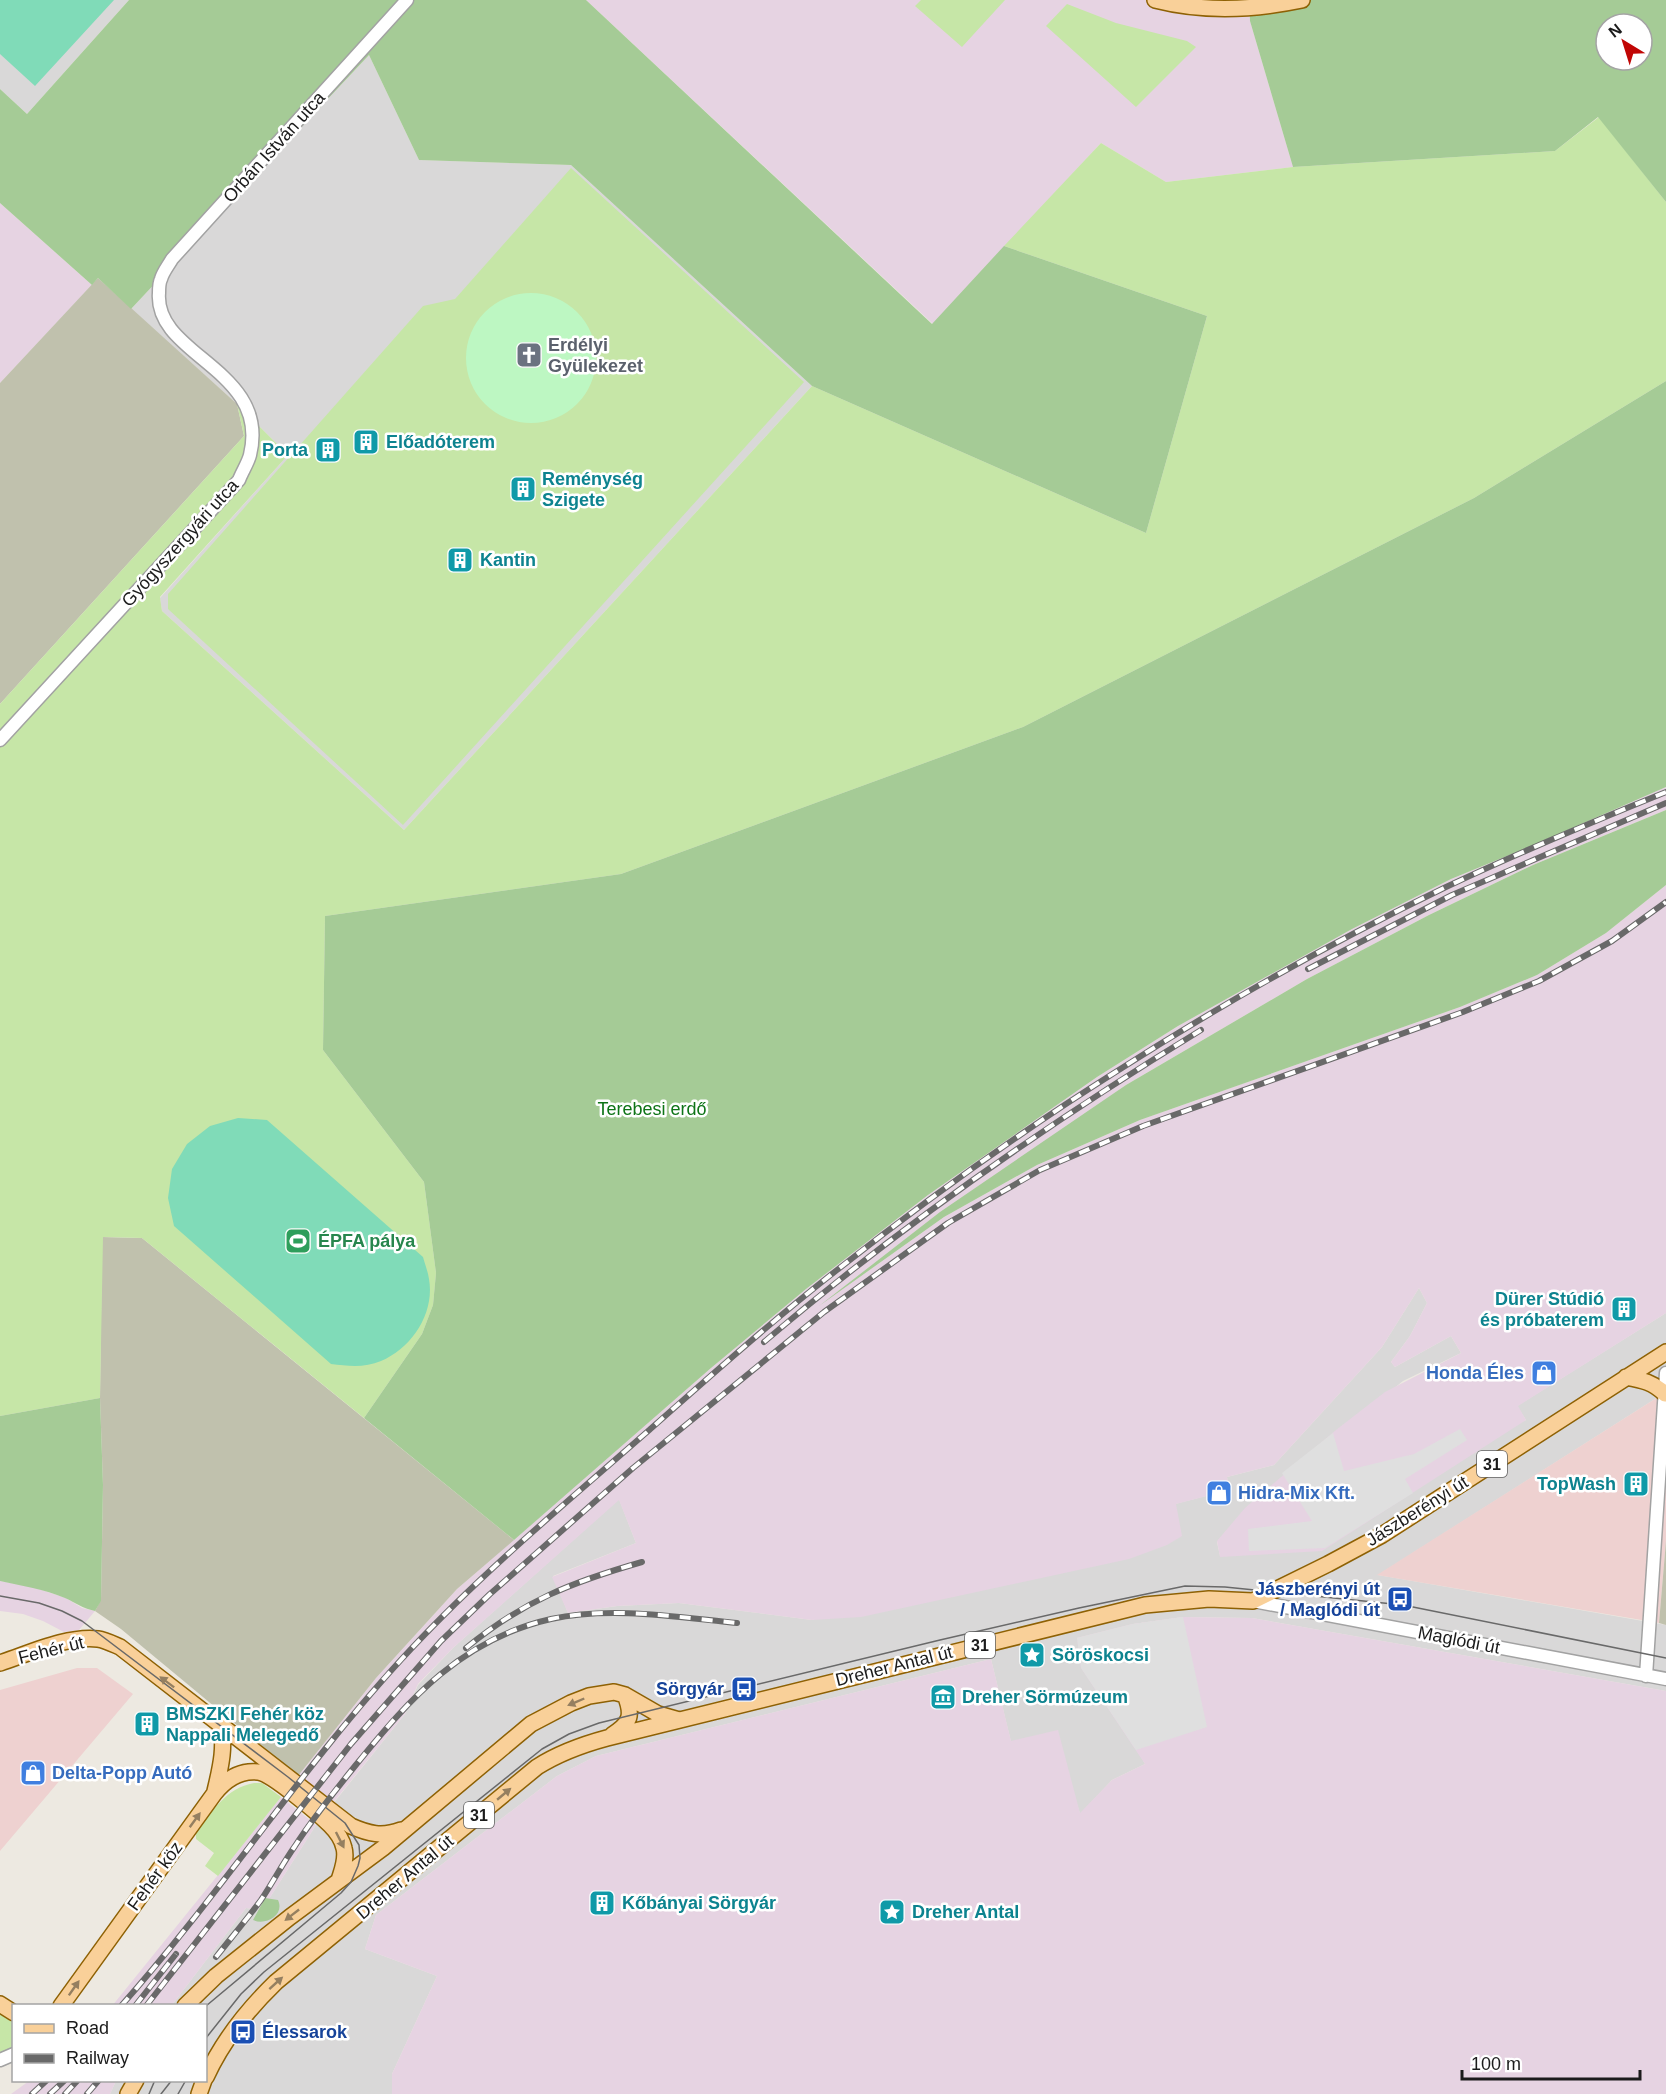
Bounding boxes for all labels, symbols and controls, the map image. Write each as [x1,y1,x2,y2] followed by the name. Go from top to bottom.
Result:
[1594,12,1654,72] north arrow
[1605,20,1625,41] text: N
[219,87,330,206] street label: Orbán István utca
[548,335,643,376] place label: Erdélyi Gyülekezet
[514,340,544,370] church icon: Erdélyi Gyülekezet
[351,427,381,457] building icon: Előadóterem
[386,432,495,452] place label: Előadóterem
[313,435,343,465] building icon: Porta
[262,440,309,460] place label: Porta
[542,469,643,510] place label: Reménység Szigete
[508,474,538,504] building icon: Reménység Szigete
[118,475,243,611] street label: Gyógyszergyári utca
[445,545,475,575] building icon: Kantin
[480,550,536,570] place label: Kantin
[597,1099,707,1119] park label: Terebesi erdő
[283,1226,313,1256] sports icon: ÉPFA pálya
[318,1230,416,1251] place label: ÉPFA pálya
[1480,1289,1604,1330] place label: Dürer Stúdió és próbaterem
[1609,1294,1639,1324] building icon: Dürer Stúdió és próbaterem
[1529,1358,1559,1388] shop icon: Honda Éles
[1426,1362,1524,1383] place label: Honda Éles
[1477,1451,1507,1477] road number: 31
[1621,1469,1651,1499] building icon: TopWash
[1362,1472,1472,1550] street label: Jászberényi út
[1537,1474,1616,1494] place label: TopWash
[1204,1478,1234,1508] shop icon: Hidra-Mix Kft.
[1238,1483,1355,1503] place label: Hidra-Mix Kft.
[1255,1579,1380,1620] place label: Jászberényi út / Maglódi út
[1385,1584,1415,1614] bus stop icon: Jászberényi út / Maglódi út
[1416,1622,1502,1658] street label: Maglódi út
[16,1632,86,1668] street label: Fehér út
[965,1632,995,1658] road number: 31
[1017,1640,1047,1670] place icon: Söröskocsi
[833,1642,955,1690] street label: Dreher Antal út
[1052,1645,1149,1665] place label: Söröskocsi
[729,1674,759,1704] bus stop icon: Sörgyár
[160,1677,175,1689] one-way arrow
[656,1679,724,1699] place label: Sörgyár
[928,1682,958,1712] museum icon: Dreher Sörmúzeum
[962,1687,1128,1707] place label: Dreher Sörmúzeum
[567,1697,585,1707] one-way arrow
[166,1704,324,1745] place label: BMSZKI Fehér köz Nappali Melegedő
[132,1709,162,1739] building icon: BMSZKI Fehér köz Nappali Melegedő
[18,1758,48,1788] shop icon: Delta-Popp Autó
[52,1763,192,1783] place label: Delta-Popp Autó
[496,1788,512,1801] one-way arrow
[464,1802,494,1828] road number: 31
[189,1812,201,1827] one-way arrow
[353,1831,457,1923] street label: Dreher Antal út
[335,1832,345,1849] one-way arrow
[123,1838,187,1914] street label: Fehér köz
[587,1888,617,1918] building icon: Kőbányai Sörgyár
[622,1893,776,1913] place label: Kőbányai Sörgyár
[877,1897,907,1927] place icon: Dreher Antal
[912,1902,1019,1922] place label: Dreher Antal
[285,1909,300,1921] one-way arrow
[268,1977,283,1990] one-way arrow
[68,1980,80,1995] one-way arrow
[12,2004,207,2082] legend
[228,2017,258,2047] bus stop icon: Élessarok
[66,2018,109,2038] text: Road
[262,2021,348,2042] place label: Élessarok
[1462,2043,1640,2081] scale bar
[66,2048,129,2068] text: Railway
[1471,2054,1521,2074] text: 100 m

